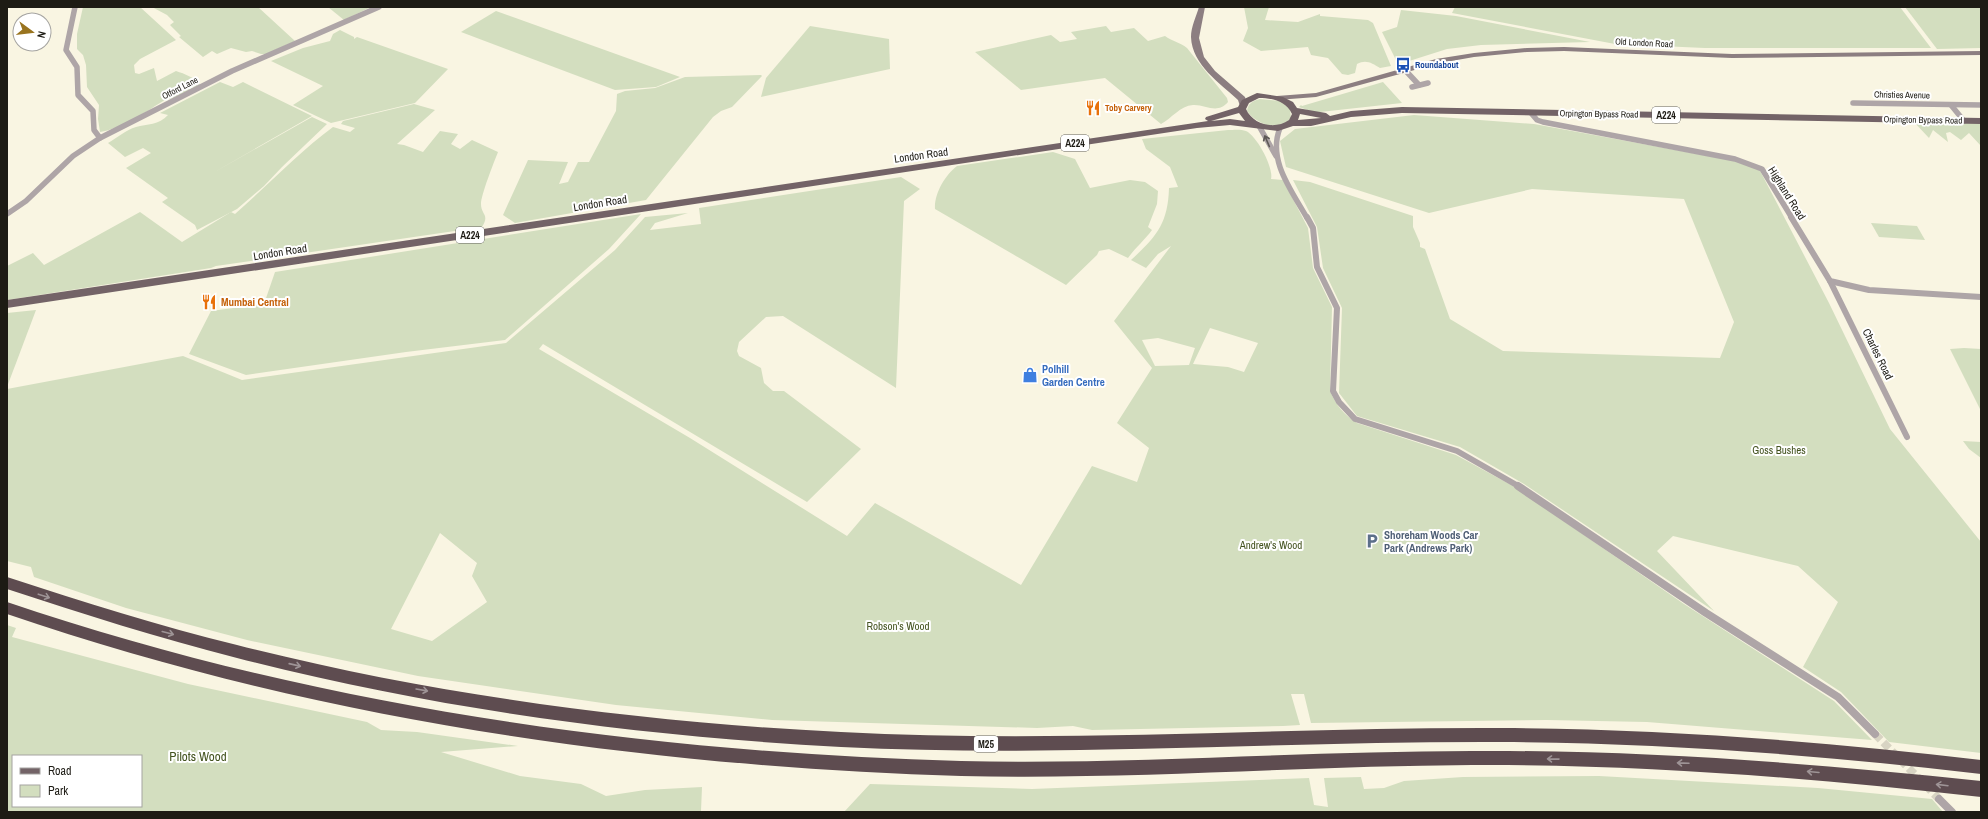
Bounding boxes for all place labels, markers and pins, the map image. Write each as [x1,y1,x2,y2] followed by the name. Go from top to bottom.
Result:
[1394,56,1412,74] bus stop icon: Roundabout
[1415,59,1459,71] place label: Roundabout
[1084,99,1102,117] restaurant icon: Toby Carvery
[1105,102,1153,114] place label: Toby Carvery
[200,293,218,311] restaurant icon: Mumbai Central
[221,295,289,309] place label: Mumbai Central
[1042,362,1105,389] place label: Polhill Garden Centre
[1021,366,1039,384] shop icon: Polhill Garden Centre
[1384,528,1479,555] place label: Shoreham Woods Car Park (Andrews Park)
[1363,532,1381,550] parking icon: Shoreham Woods Car Park (Andrews Park)

